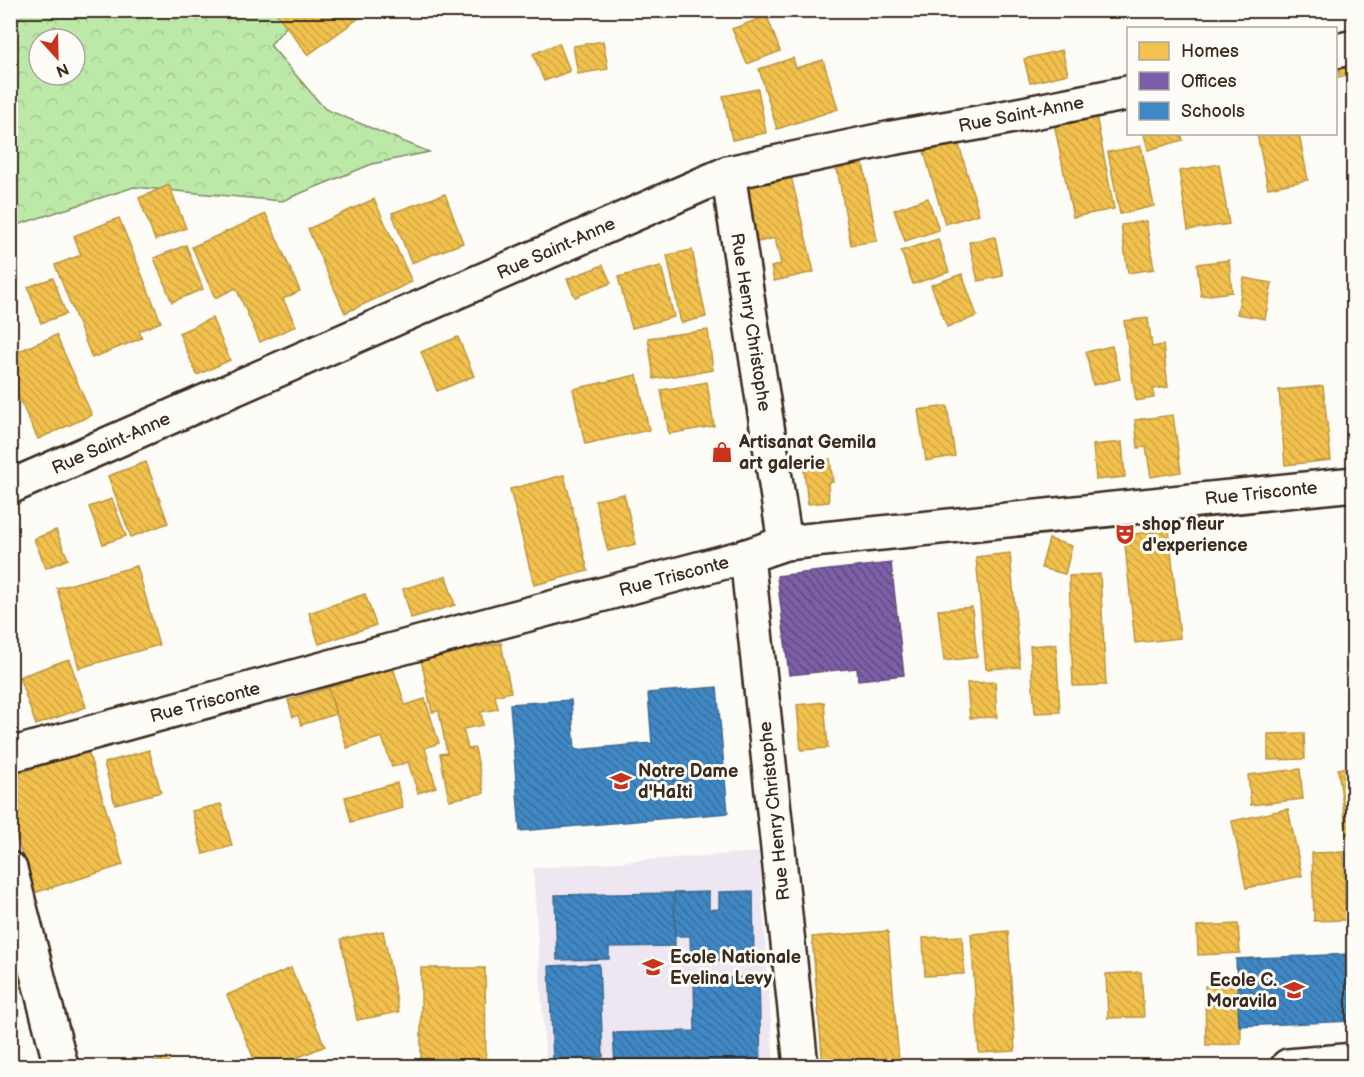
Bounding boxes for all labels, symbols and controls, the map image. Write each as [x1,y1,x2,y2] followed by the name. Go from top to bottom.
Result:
[27,27,87,87] north arrow
[1127,27,1337,135] legend
[1181,41,1239,62] text: Homes
[53,58,71,81] text: N
[1181,71,1237,92] text: Offices
[957,92,1086,137] street label: Rue Saint-Anne
[1181,101,1245,122] text: Schools
[494,213,619,284] street label: Rue Saint-Anne
[726,231,775,413] street label: Rue Henry Christophe
[49,408,174,479] street label: Rue Saint-Anne
[738,432,876,474] place label: Artisanat Gemila art galerie
[710,440,734,464] shop icon: Artisanat Gemila art galerie
[1204,477,1319,510] street label: Rue Trisconte
[1142,514,1248,556] place label: shop fleur d'experience
[1113,522,1137,546] theatre icon: shop fleur d'experience
[617,552,732,601] street label: Rue Trisconte
[148,678,263,727] street label: Rue Trisconte
[755,720,794,902] street label: Rue Henry Christophe
[638,761,738,803] place label: Notre Dame d'HaIti
[609,769,633,793] school or university icon: Notre Dame d'HaIti
[670,947,801,989] place label: Ecole Nationale Evelina Levy
[641,955,665,979] school or university icon: Ecole Nationale Evelina Levy
[1206,970,1277,1012] place label: Ecole C. Moravila
[1282,978,1306,1002] school or university icon: Ecole C. Moravila

